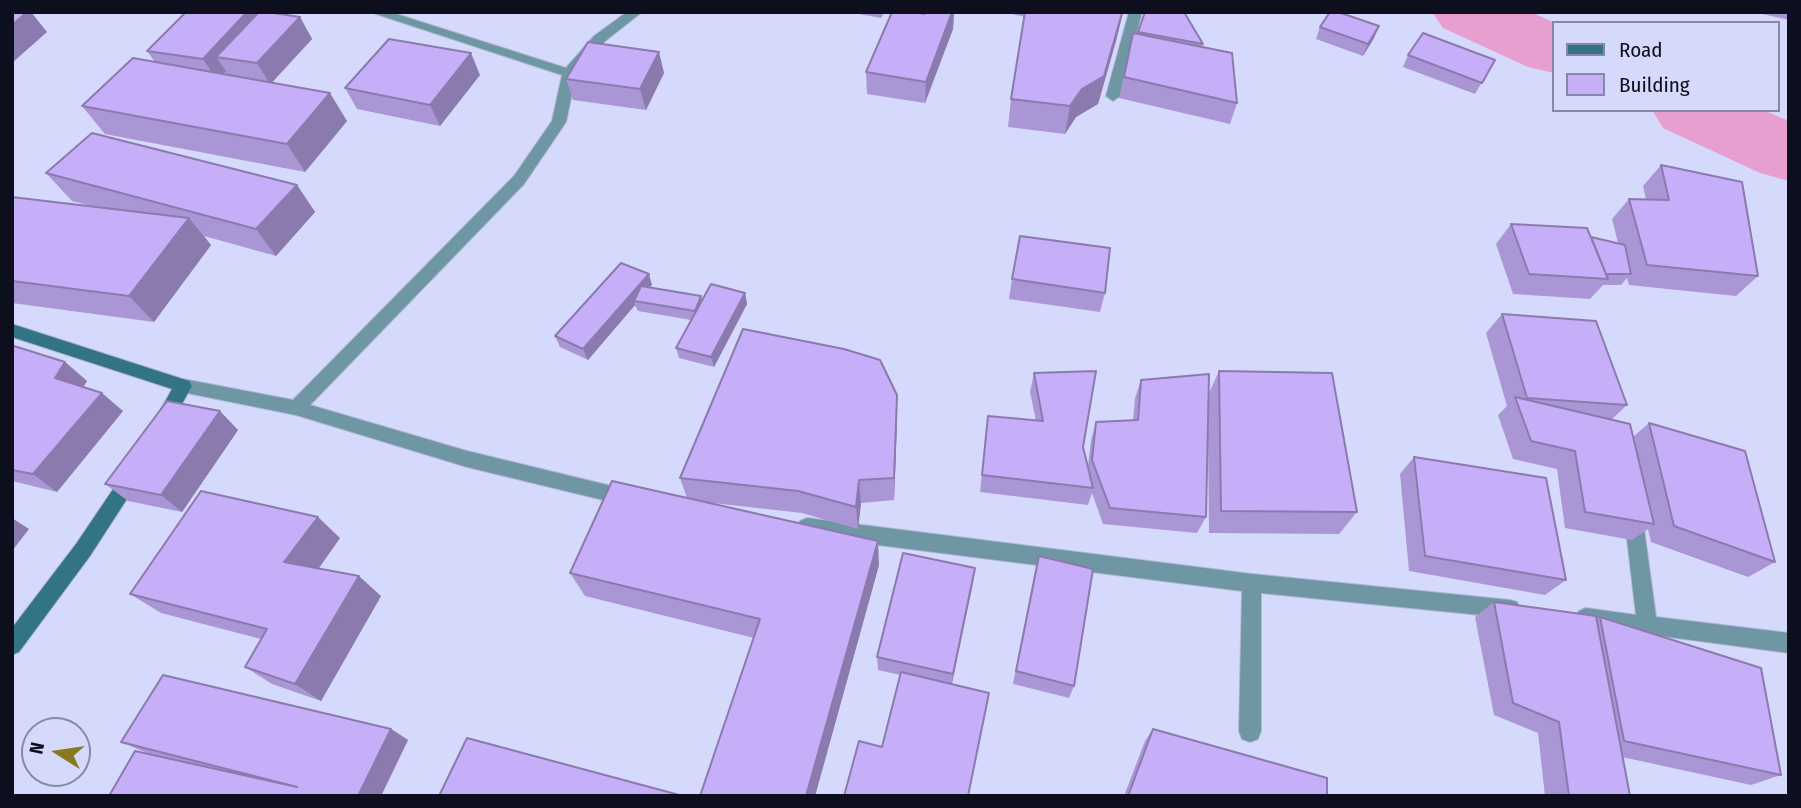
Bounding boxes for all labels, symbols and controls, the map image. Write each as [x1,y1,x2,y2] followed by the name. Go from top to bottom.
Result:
[1552,21,1780,112] legend
[1619,37,1663,63] text: Road
[1619,72,1690,98] text: Building
[21,717,91,787] north arrow
[24,740,49,756] text: N

